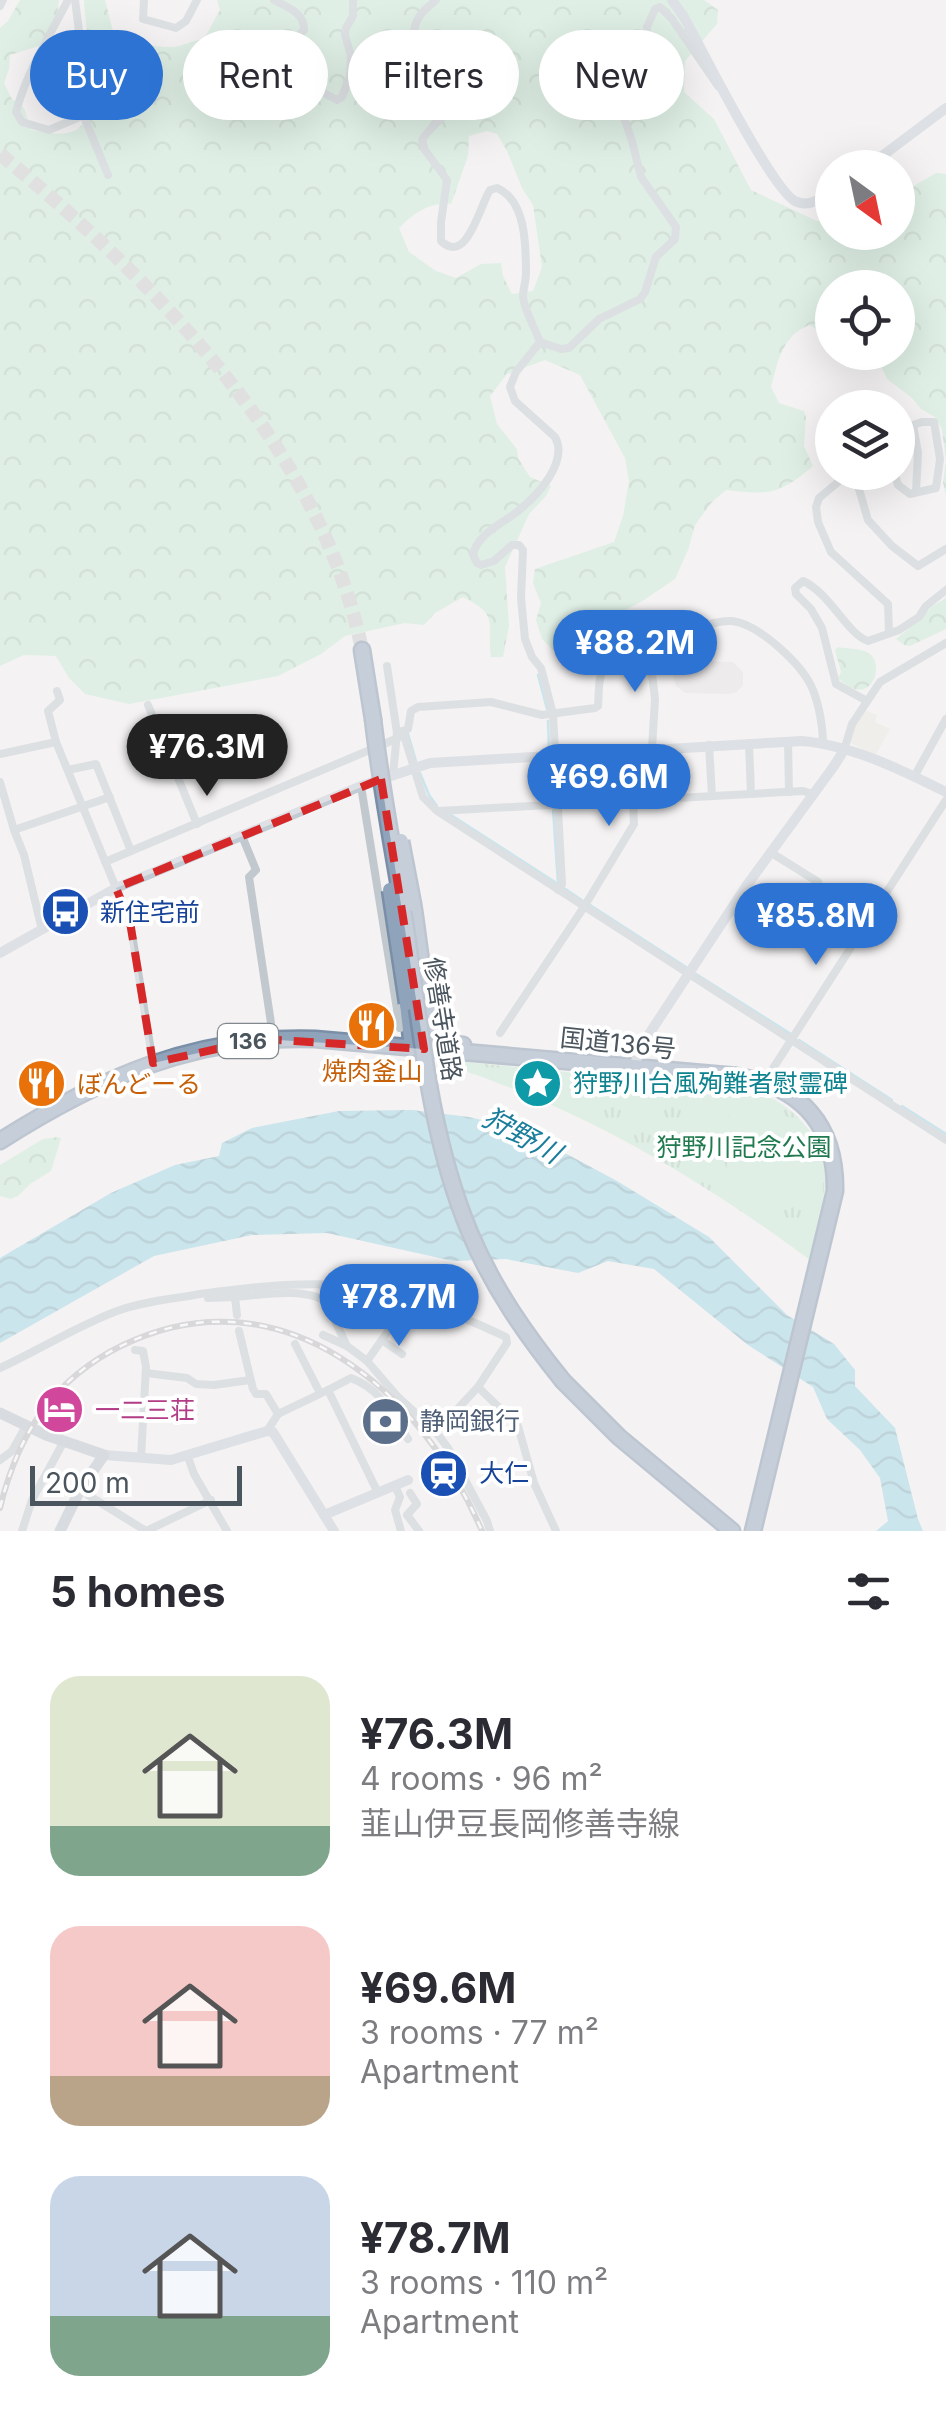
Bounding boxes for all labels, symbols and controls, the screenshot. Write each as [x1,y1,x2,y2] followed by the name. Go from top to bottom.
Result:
[30,30,163,120] chip: Buy
[183,30,328,120] chip: Rent
[348,30,519,120] chip: Filters
[539,30,684,120] chip: New
[815,150,915,250] north arrow
[815,150,915,490] map controls
[815,270,915,370] button: locate
[815,390,915,490] button: layers
[554,610,716,695] pin: ¥88.2M
[575,623,695,662] text: ¥88.2M
[126,714,288,799] pin: ¥76.3M
[149,727,265,766] text: ¥76.3M
[528,744,690,829] pin: ¥69.6M
[549,757,669,796] text: ¥69.6M
[735,883,897,968] pin: ¥85.8M
[39,886,91,938] bus stop icon: 新住宅前
[756,896,876,935] text: ¥85.8M
[100,897,200,927] place label: 新住宅前
[418,955,468,1083] street label: 修善寺道路
[346,999,398,1051] restaurant icon: 焼肉釜山
[559,1022,677,1064] street label: 国道136号
[218,1024,278,1058] road number: 136
[322,1056,422,1086] place label: 焼肉釜山
[512,1057,564,1109] place icon: 狩野川台風殉難者慰霊碑
[16,1058,68,1110] restaurant icon: ぼんどーる
[573,1068,848,1098] place label: 狩野川台風殉難者慰霊碑
[77,1069,201,1099] place label: ぼんどーる
[477,1100,570,1172] water label: 狩野川
[656,1132,832,1162] park label: 狩野川記念公園
[318,1264,480,1349] pin: ¥78.7M
[342,1277,456,1316] text: ¥78.7M
[34,1384,86,1436] hotel icon: 一二三荘
[95,1395,195,1425] place label: 一二三荘
[359,1395,411,1447] bank icon: 静岡銀行
[420,1406,520,1436] place label: 静岡銀行
[418,1447,470,1499] station icon: 大仁
[479,1458,529,1488] place label: 大仁
[30,1461,242,1506] scale bar
[45,1466,130,1500] text: 200 m
[841,1564,896,1619] icon: filters
[50,1566,226,1617] text: 5 homes
[360,1708,513,1759] text: ¥76.3M
[130,1716,250,1836] icon: home
[360,1759,603,1798] text: 4 rooms · 96 m²
[360,1804,680,1843] text: 韮山伊豆長岡修善寺線
[360,1962,516,2013] text: ¥69.6M
[130,1966,250,2086] icon: home
[360,2013,599,2052] text: 3 rooms · 77 m²
[360,2052,519,2091] text: Apartment
[360,2212,511,2263] text: ¥78.7M
[130,2216,250,2336] icon: home
[360,2263,608,2302] text: 3 rooms · 110 m²
[360,2302,519,2341] text: Apartment

